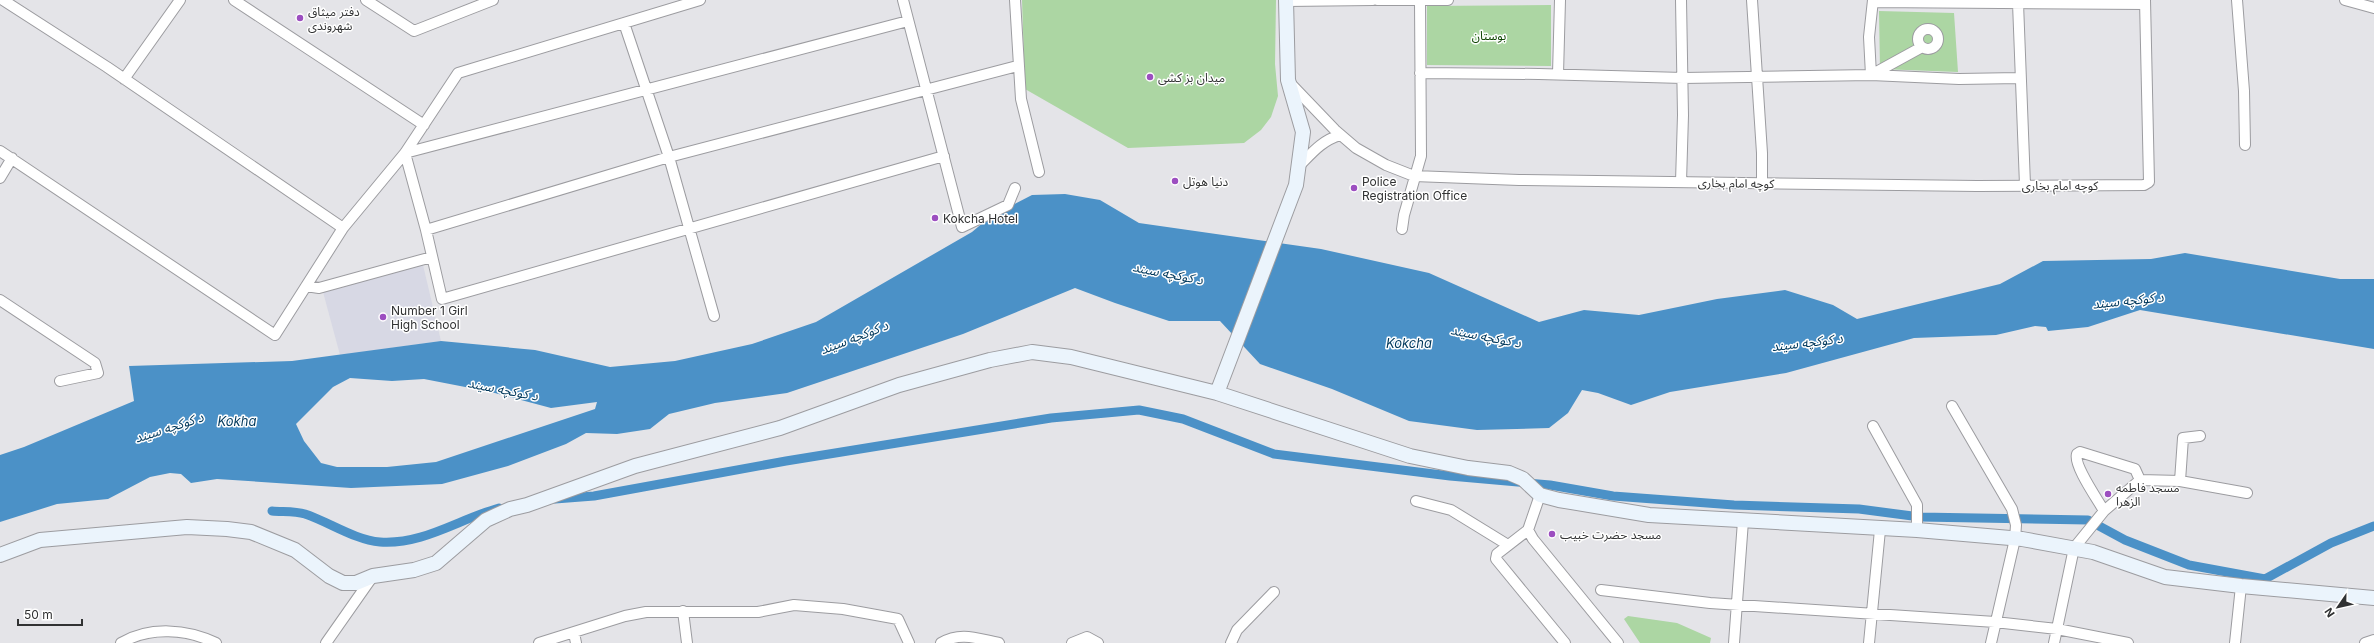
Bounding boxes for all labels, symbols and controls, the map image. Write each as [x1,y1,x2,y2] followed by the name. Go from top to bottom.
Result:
[308,4,360,33] place label: دفتر میثاق شهروندی
[295,13,305,23] marker: دفتر میثاق شهروندی
[1472,28,1506,43] park label: بوستان
[1158,70,1225,85] place label: میدان بز کشی
[1145,72,1155,82] marker: میدان بز کشی
[1183,174,1228,189] place label: دنیا هوتل
[1362,174,1467,203] place label: Police Registration Office
[1698,175,1775,193] street label: کوچه امام بخاری
[1170,176,1180,186] marker: دنیا هوتل
[2022,178,2099,195] street label: کوچه امام بخاری
[1349,183,1359,193] marker: Police Registration Office
[943,211,1018,226] place label: Kokcha Hotel
[930,213,940,223] marker: Kokcha Hotel
[1131,258,1205,289] water label: د کوکچه سیند
[2092,288,2165,313] water label: د کوکچه سیند
[391,303,468,332] place label: Number 1 Girl High School
[378,312,388,322] marker: Number 1 Girl High School
[818,316,891,358] water label: د کوکچه سیند
[1449,321,1523,352] water label: د کوکچه سیند
[1771,330,1844,355] water label: د کوکچه سیند
[1386,335,1432,351] water label: Kokcha
[466,374,540,405] water label: د کوکچه سیند
[133,408,206,447] water label: د کوکچه سیند
[218,413,256,429] water label: Kokha
[2116,480,2180,509] place label: مسجد فاطمه الزهرا
[2103,489,2113,499] marker: مسجد فاطمه الزهرا
[1560,527,1661,542] place label: مسجد حضرت خبیب
[1547,529,1557,539] marker: مسجد حضرت خبیب
[2318,587,2358,627] north arrow
[18,601,82,627] scale bar
[2322,605,2338,620] text: N
[24,607,53,622] text: 50 m

